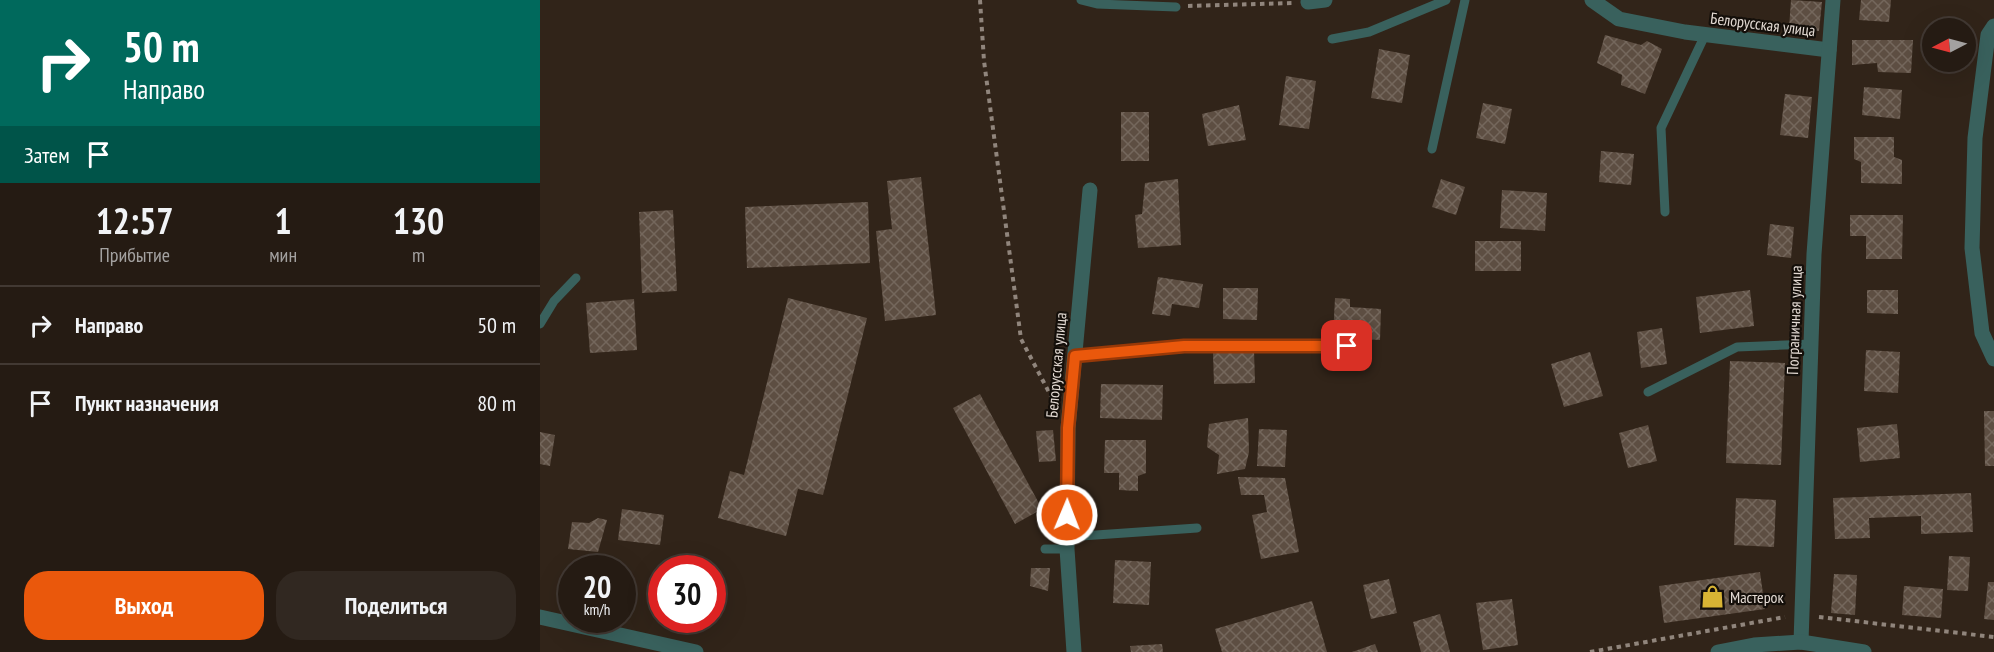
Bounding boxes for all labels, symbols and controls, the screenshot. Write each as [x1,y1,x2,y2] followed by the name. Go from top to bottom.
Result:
[1709,8,1817,40] street label: Белорусская улица
[1922,18,1976,72] north arrow
[1922,18,1976,72] map controls
[123,19,200,74] text: 50 m
[24,24,102,102] icon: right
[123,72,205,106] text: Направо
[82,138,115,171] icon: arrive
[24,141,70,169] text: Затем
[96,197,174,244] text: 12:57
[275,197,292,244] text: 1
[393,197,444,244] text: 130
[99,242,170,268] text: Прибытие
[269,242,297,268] text: мин
[412,242,425,268] text: m
[1782,265,1806,375] street label: Пограничная улица
[24,309,57,342] icon: right
[75,311,143,339] text: Направо
[477,311,516,339] text: 50 m
[1041,311,1071,419] street label: Белорусская улица
[1321,320,1372,371] pin
[1330,329,1363,362] icon: arrive
[24,387,57,420] icon: arrive
[75,389,219,417] text: Пункт назначения
[477,389,516,417] text: 80 m
[1035,483,1099,547] position arrow
[648,555,726,633] speed limit sign: 30
[583,567,611,606] text: 20
[24,571,264,640] button: Выход
[276,571,516,640] button: Поделиться
[1699,584,1725,610] shop icon: Мастерок
[1730,587,1785,607] place label: Мастерок
[584,600,610,619] text: km/h

